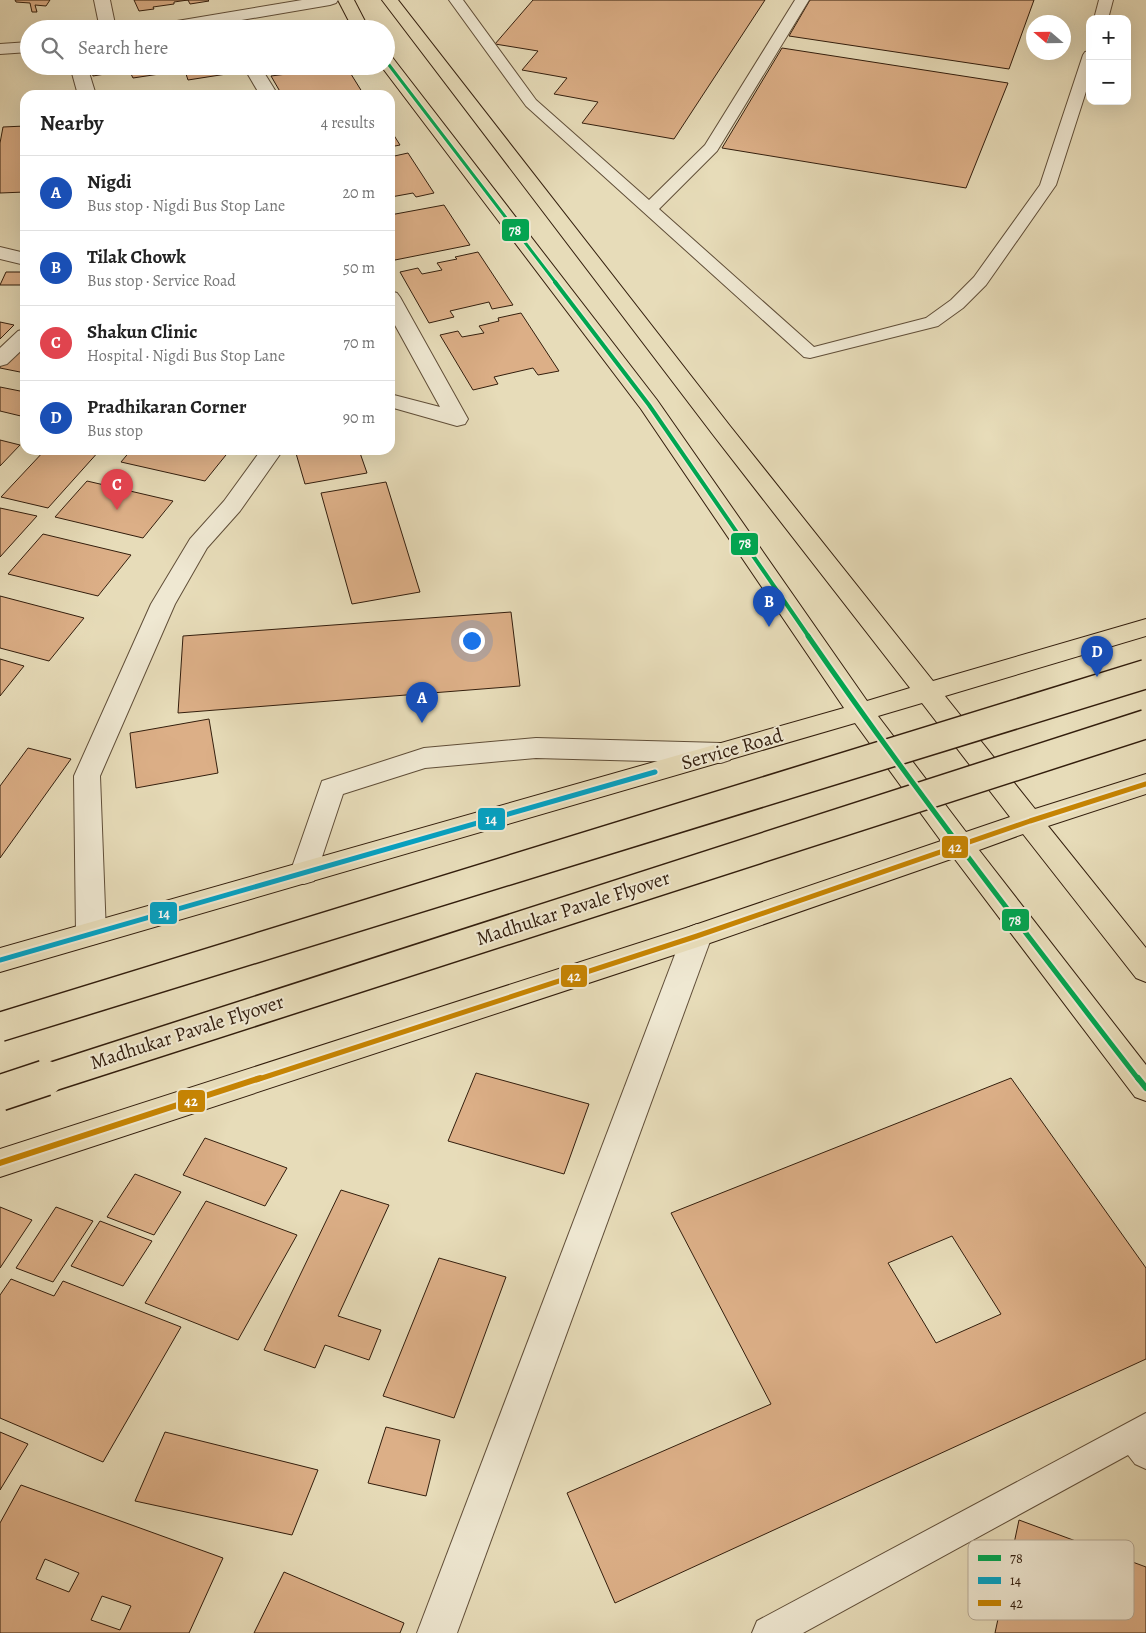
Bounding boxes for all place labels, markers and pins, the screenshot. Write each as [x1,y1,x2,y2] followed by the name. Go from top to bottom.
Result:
[101,469,133,510] pin: C
[753,586,785,627] pin: B
[1081,636,1113,677] pin: D
[406,682,438,723] pin: A

